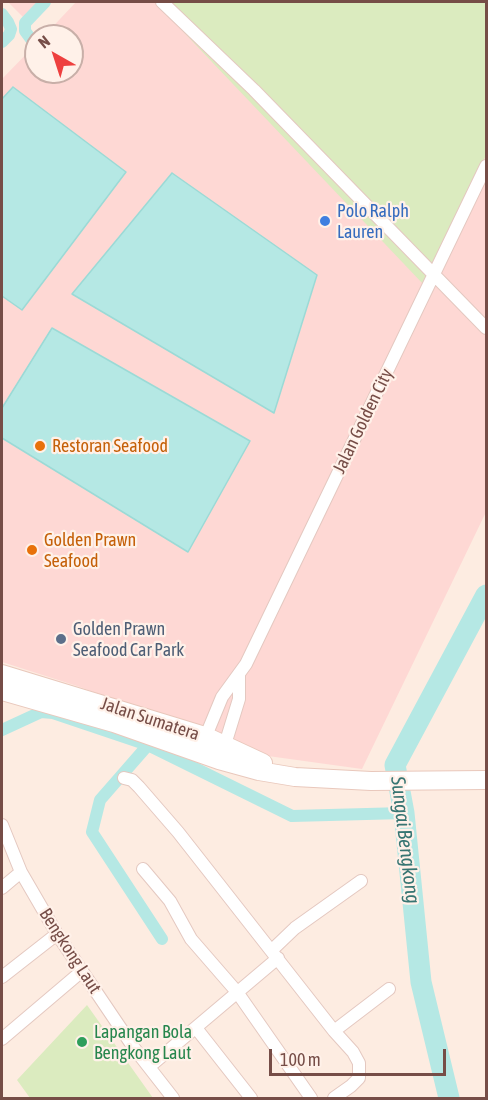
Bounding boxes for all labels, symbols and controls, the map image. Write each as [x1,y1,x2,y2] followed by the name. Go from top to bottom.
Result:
[24,24,84,84] north arrow
[35,32,53,52] text: N
[337,200,409,242] place label: Polo Ralph Lauren
[318,214,332,228] marker: Polo Ralph Lauren
[328,365,398,477] street label: Jalan Golden City
[52,435,168,457] place label: Restoran Seafood
[33,439,47,453] marker: Restoran Seafood
[44,529,136,572] place label: Golden Prawn Seafood
[25,543,39,557] marker: Golden Prawn Seafood
[73,618,184,660] place label: Golden Prawn Seafood Car Park
[54,632,68,646] marker: Golden Prawn Seafood Car Park
[98,693,202,745] street label: Jalan Sumatera
[385,775,425,905] water label: Sungai Bengkong
[34,904,106,998] street label: Bengkong Laut
[94,1021,192,1064] place label: Lapangan Bola Bengkong Laut
[75,1035,89,1049] marker: Lapangan Bola Bengkong Laut
[272,1037,449,1075] scale bar
[280,1049,321,1070] text: 100 m

